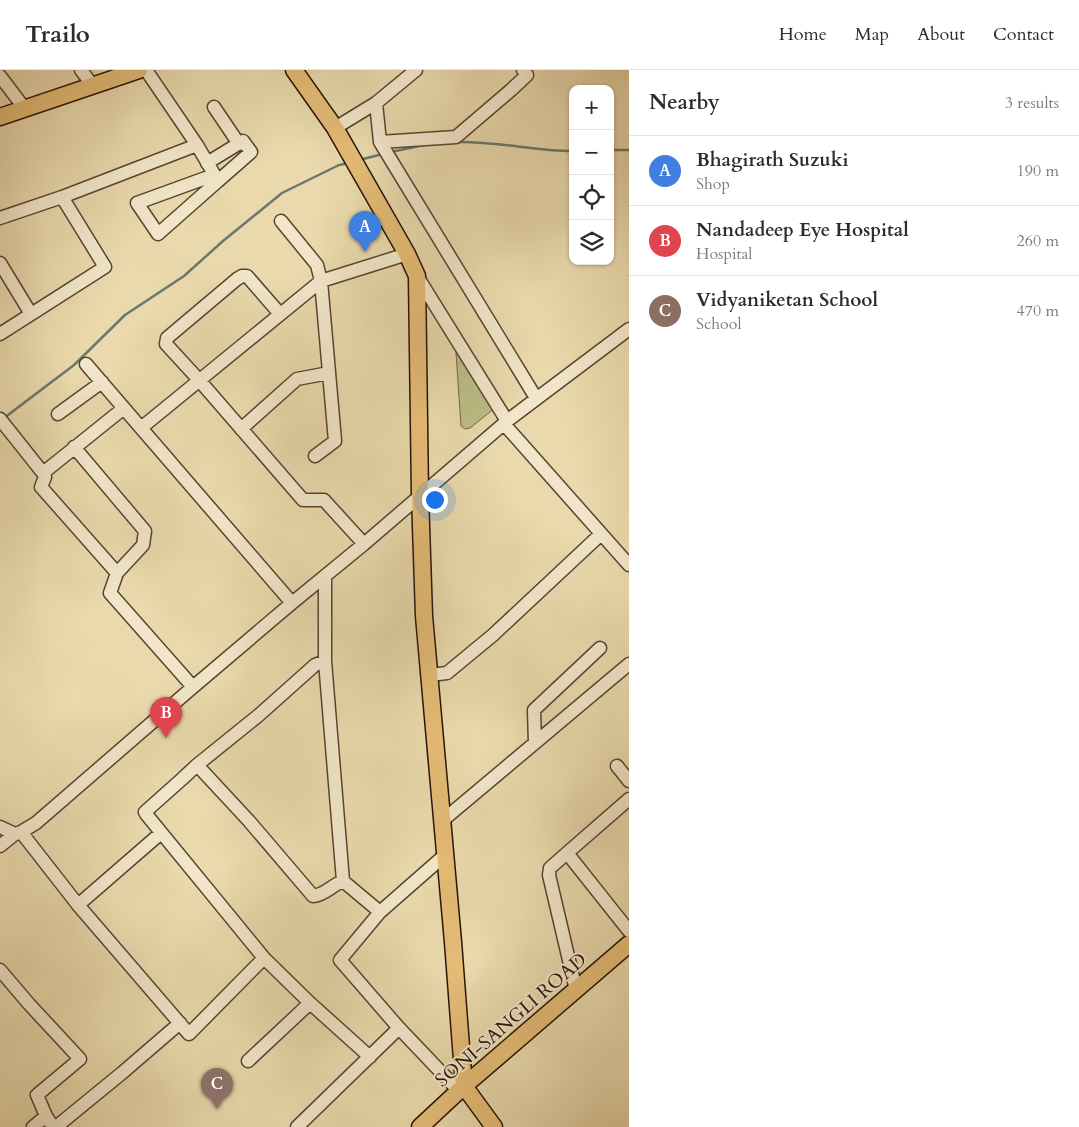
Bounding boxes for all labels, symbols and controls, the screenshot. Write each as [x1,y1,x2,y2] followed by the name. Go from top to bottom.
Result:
[25,18,90,51] text: Trailo
[779,22,827,47] text: Home
[855,22,889,47] text: Map
[917,22,965,47] text: About
[993,22,1054,47] text: Contact
[569,85,614,265] map controls
[569,85,614,130] button: +
[649,88,720,117] text: Nearby
[1005,92,1059,114] text: 3 results
[569,130,614,175] button: −
[696,147,849,173] text: Bhagirath Suzuki
[659,160,671,182] text: A
[1017,160,1059,182] text: 190 m
[696,173,730,195] text: Shop
[569,175,614,220] button: locate
[349,211,381,252] pin: A
[696,217,909,243] text: Nandadeep Eye Hospital
[569,220,614,265] button: layers
[659,230,671,252] text: B
[1017,230,1059,252] text: 260 m
[696,243,752,265] text: Hospital
[696,287,878,313] text: Vidyaniketan School
[659,300,671,322] text: C
[1017,300,1059,322] text: 470 m
[696,313,741,335] text: School
[422,487,448,513] your location
[150,697,182,738] pin: B
[430,947,592,1093] street label: SONI-SANGLI ROAD
[201,1068,233,1109] pin: C

